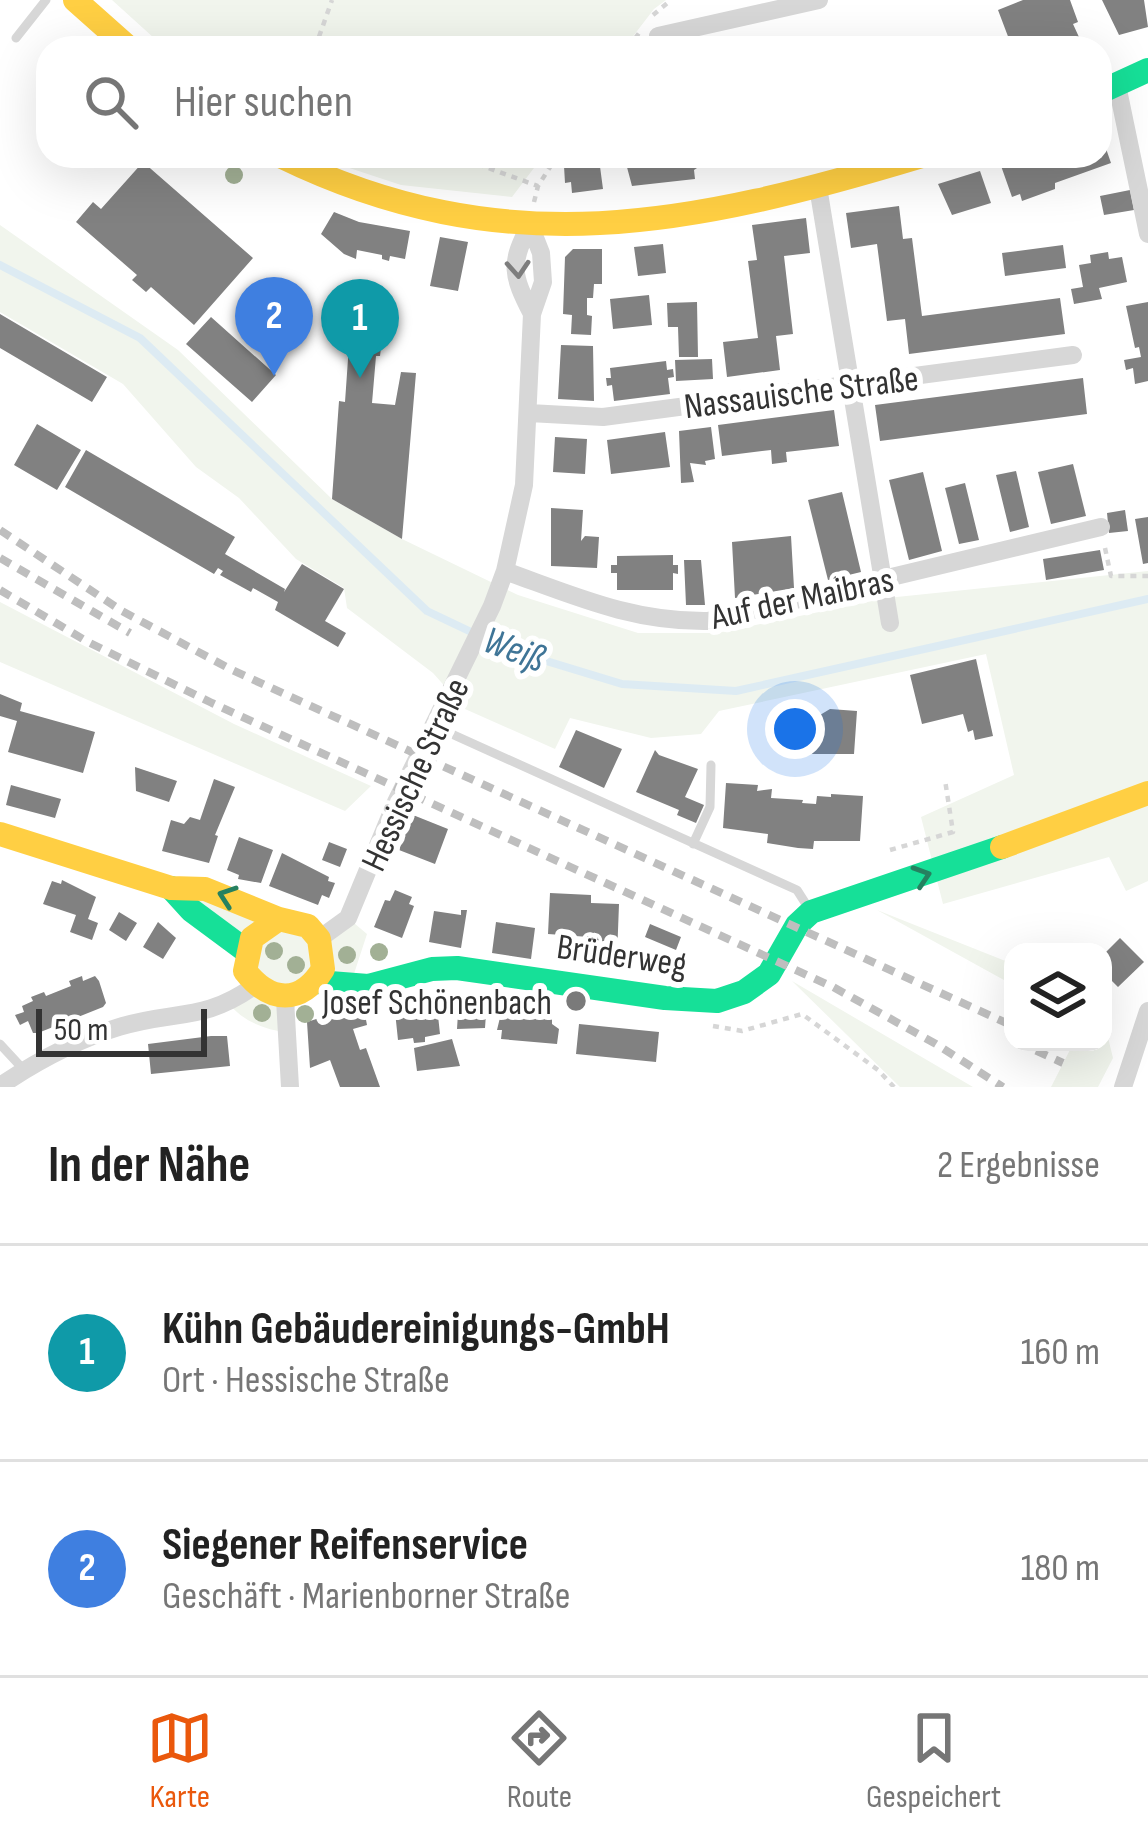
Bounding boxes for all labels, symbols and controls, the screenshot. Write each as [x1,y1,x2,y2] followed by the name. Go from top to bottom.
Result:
[36,36,1112,168] search box
[78,69,144,135] icon: search
[174,75,353,130] text: Hier suchen
[505,260,531,279] one-way arrow
[235,277,313,376] pin: 2
[321,279,399,378] pin: 1
[682,358,921,429] street label: Nassauische Straße
[706,559,898,640] street label: Auf der Maibras
[477,617,552,683] water label: Weiß
[353,672,480,878] street label: Hessische Straße
[765,699,825,759] your location
[911,866,932,890] one-way arrow
[218,886,239,910] one-way arrow
[554,926,689,987] street label: Brüderweg
[1004,943,1112,1051] map controls
[1004,943,1112,1051] button: layers
[321,982,552,1025] place label: Josef Schönenbach
[563,988,589,1014] marker: Josef Schönenbach
[36,1003,207,1056] scale bar
[54,1010,108,1050] text: 50 m
[48,1135,250,1196] text: In der Nähe
[937,1142,1100,1189] text: 2 Ergebnisse
[162,1302,670,1357] text: Kühn Gebäudereinigungs-GmbH
[79,1329,95,1376] text: 1
[1021,1329,1100,1376] text: 160 m
[162,1357,450,1404] text: Ort · Hessische Straße
[162,1518,528,1573] text: Siegener Reifenservice
[78,1545,96,1592] text: 2
[1021,1545,1100,1592] text: 180 m
[162,1573,570,1620] text: Geschäft · Marienborner Straße
[147,1705,213,1817] tab: Karte
[506,1705,572,1817] tab: Route
[866,1705,1001,1817] tab: Gespeichert

